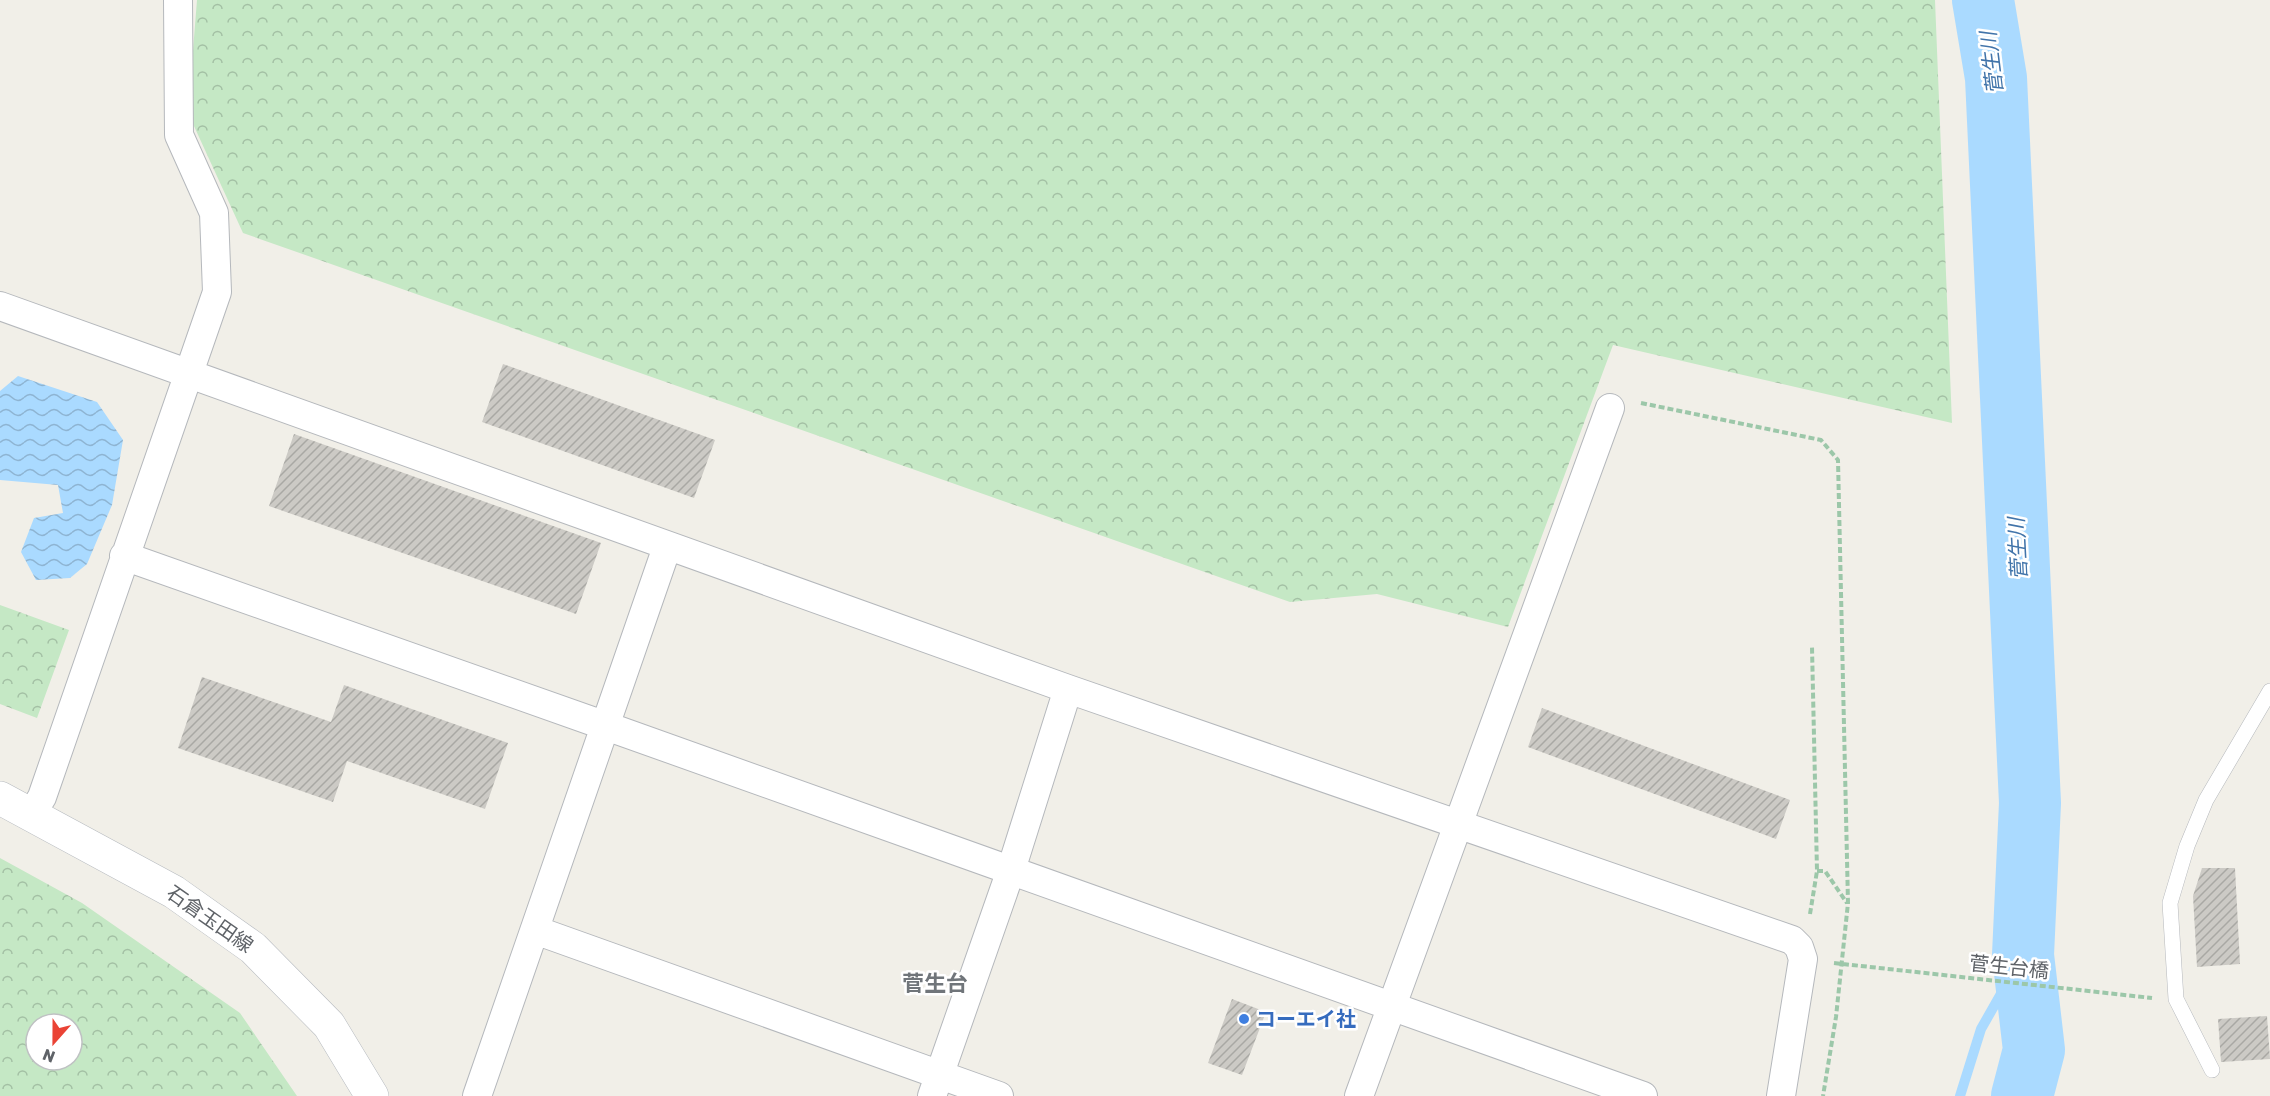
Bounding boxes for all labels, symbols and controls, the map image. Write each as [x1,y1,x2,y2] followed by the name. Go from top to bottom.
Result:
[1975,28,2008,96] water label: 菅生川
[2003,515,2032,581] water label: 菅生川
[162,880,258,958] street label: 石倉玉田線
[1968,951,2050,983] street label: 菅生台橋
[902,970,968,997] district label: 菅生台
[1256,1007,1356,1031] place label: コーエイ社
[24,1012,84,1072] north arrow
[1237,1012,1251,1026] marker: コーエイ社
[40,1045,58,1066] text: N

